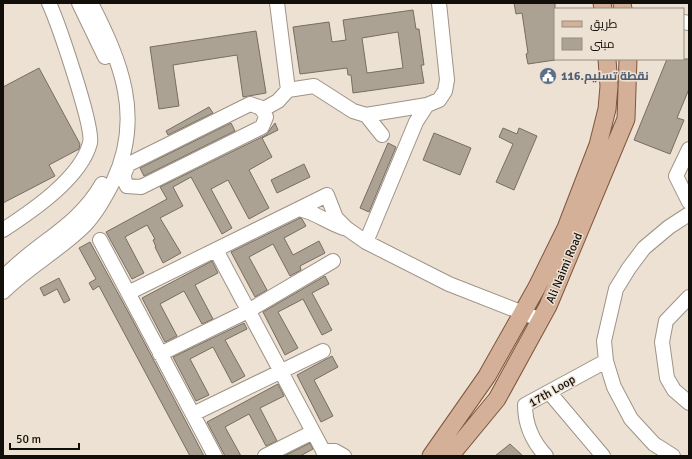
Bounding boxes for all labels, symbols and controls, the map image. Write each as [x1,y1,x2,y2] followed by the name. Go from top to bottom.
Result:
[554,8,684,60] legend
[590,17,618,32] text: طريق
[590,37,615,52] text: مبنى
[538,66,558,86] public building icon: نقطة تسليم.116
[561,69,649,84] place label: نقطة تسليم.116
[543,231,586,306] street label: Ali Naimi Road
[526,372,578,411] street label: 17th Loop
[10,425,79,451] scale bar
[16,432,41,447] text: 50 m

